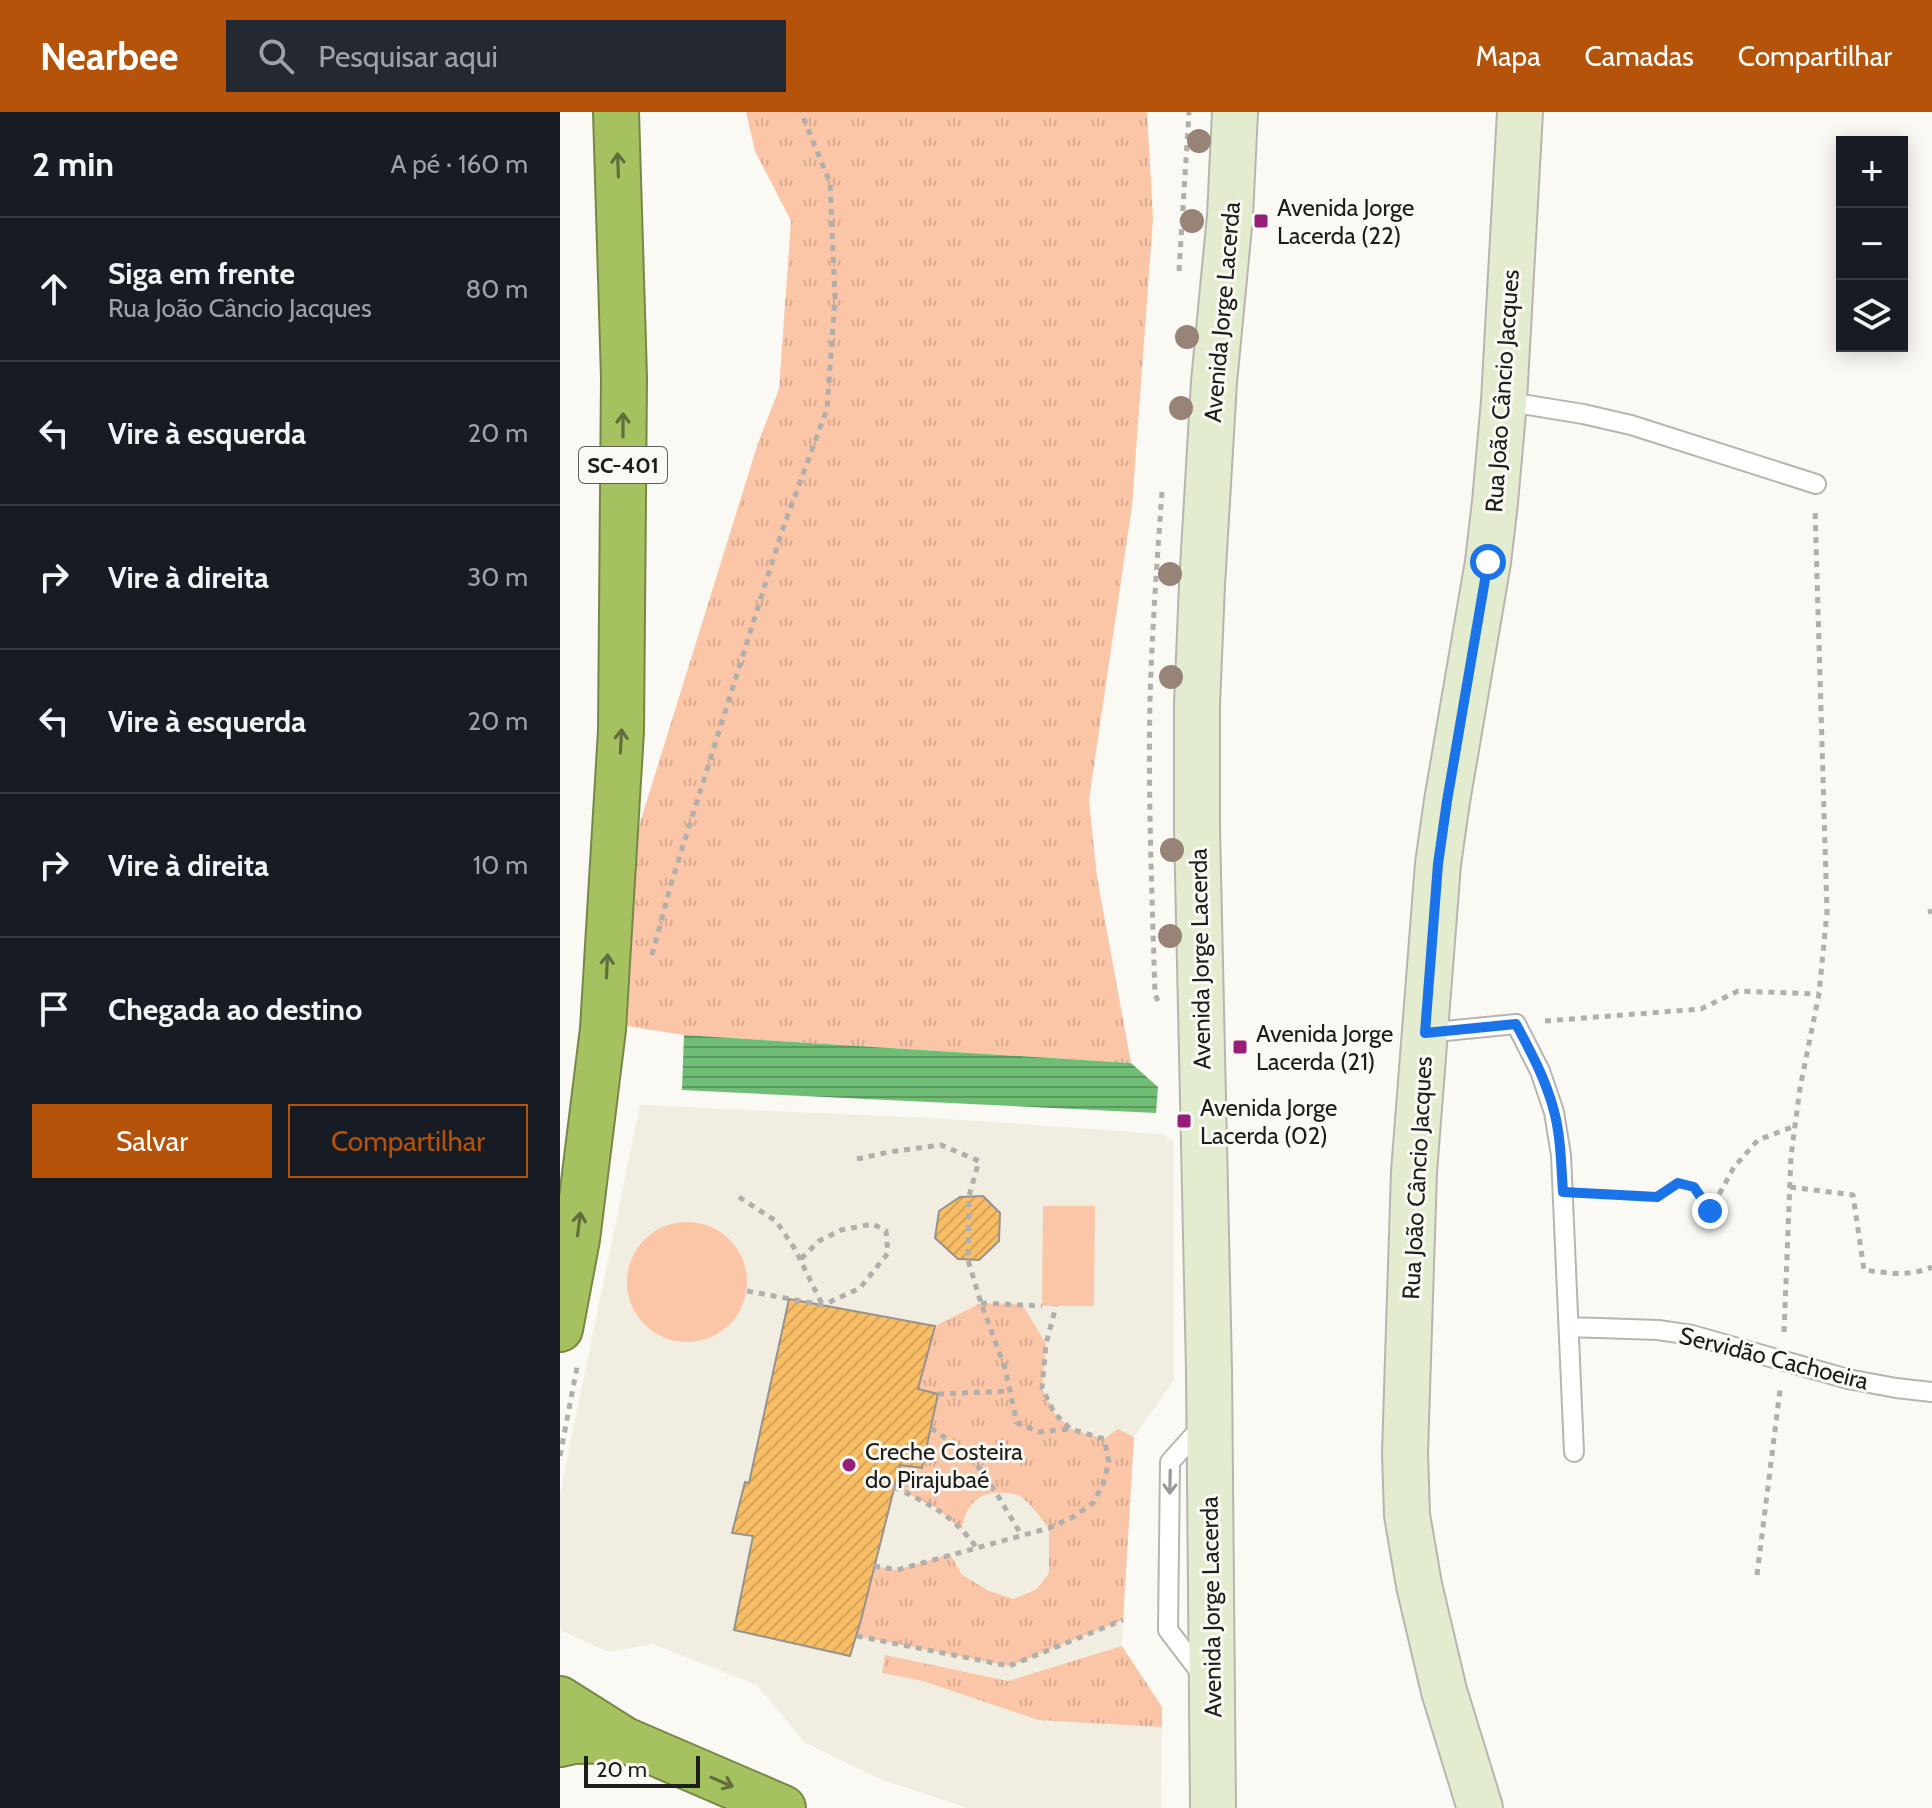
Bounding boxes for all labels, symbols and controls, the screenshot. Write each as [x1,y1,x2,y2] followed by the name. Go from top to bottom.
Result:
[226,20,786,92] search box
[40,33,178,80] text: Nearbee
[254,34,298,78] icon: search
[318,38,498,75] text: Pesquisar aqui
[1476,39,1541,73] text: Mapa
[1585,39,1694,73] text: Camadas
[1738,39,1892,73] text: Compartilhar
[1836,136,1908,352] map controls
[1836,136,1908,208] button: +
[32,143,114,185] text: 2 min
[390,148,528,180] text: A pé · 160 m
[610,152,625,179] one-way arrow
[1277,193,1414,250] place label: Avenida Jorge Lacerda (22)
[1198,200,1246,423] street label: Avenida Jorge Lacerda
[1836,208,1908,280] button: −
[1252,212,1270,230] marker: Avenida Jorge Lacerda (22)
[108,255,295,292] text: Siga em frente
[32,267,76,311] icon: ahead
[1479,269,1525,513] street label: Rua João Câncio Jacques
[465,273,528,305] text: 80 m
[1836,280,1908,352] button: layers
[108,292,372,324] text: Rua João Câncio Jacques
[32,411,76,455] icon: left
[615,412,631,439] one-way arrow
[108,415,306,452] text: Vire à esquerda
[468,417,528,449] text: 20 m
[579,447,667,483] road number: SC-401
[1470,544,1506,580] route start
[32,555,76,599] icon: right
[108,559,269,596] text: Vire à direita
[467,561,528,593] text: 30 m
[32,699,76,743] icon: left
[108,703,306,740] text: Vire à esquerda
[468,705,528,737] text: 20 m
[614,728,629,755] one-way arrow
[32,843,76,887] icon: right
[108,847,269,884] text: Vire à direita
[1184,848,1216,1070] street label: Avenida Jorge Lacerda
[473,849,528,881] text: 10 m
[599,953,614,980] one-way arrow
[32,987,76,1031] icon: arrive
[108,991,362,1028] text: Chegada ao destino
[1256,1019,1393,1076] place label: Avenida Jorge Lacerda (21)
[1231,1038,1249,1056] marker: Avenida Jorge Lacerda (21)
[1396,1056,1438,1300] street label: Rua João Câncio Jacques
[1200,1093,1337,1150] place label: Avenida Jorge Lacerda (02)
[32,1104,272,1178] button: Salvar
[288,1104,528,1178] button: Compartilhar
[1175,1112,1193,1130] marker: Avenida Jorge Lacerda (02)
[1692,1193,1728,1229] route end
[571,1211,586,1238] one-way arrow
[1676,1320,1872,1396] street label: Servidão Cachoeira
[865,1437,1023,1494] place label: Creche Costeira do Pirajubaé
[840,1456,858,1474] marker: Creche Costeira do Pirajubaé
[1162,1468,1177,1495] one-way arrow
[1195,1496,1227,1718] street label: Avenida Jorge Lacerda
[584,1752,700,1788] scale bar
[596,1756,647,1783] text: 20 m
[709,1775,734,1790] one-way arrow

